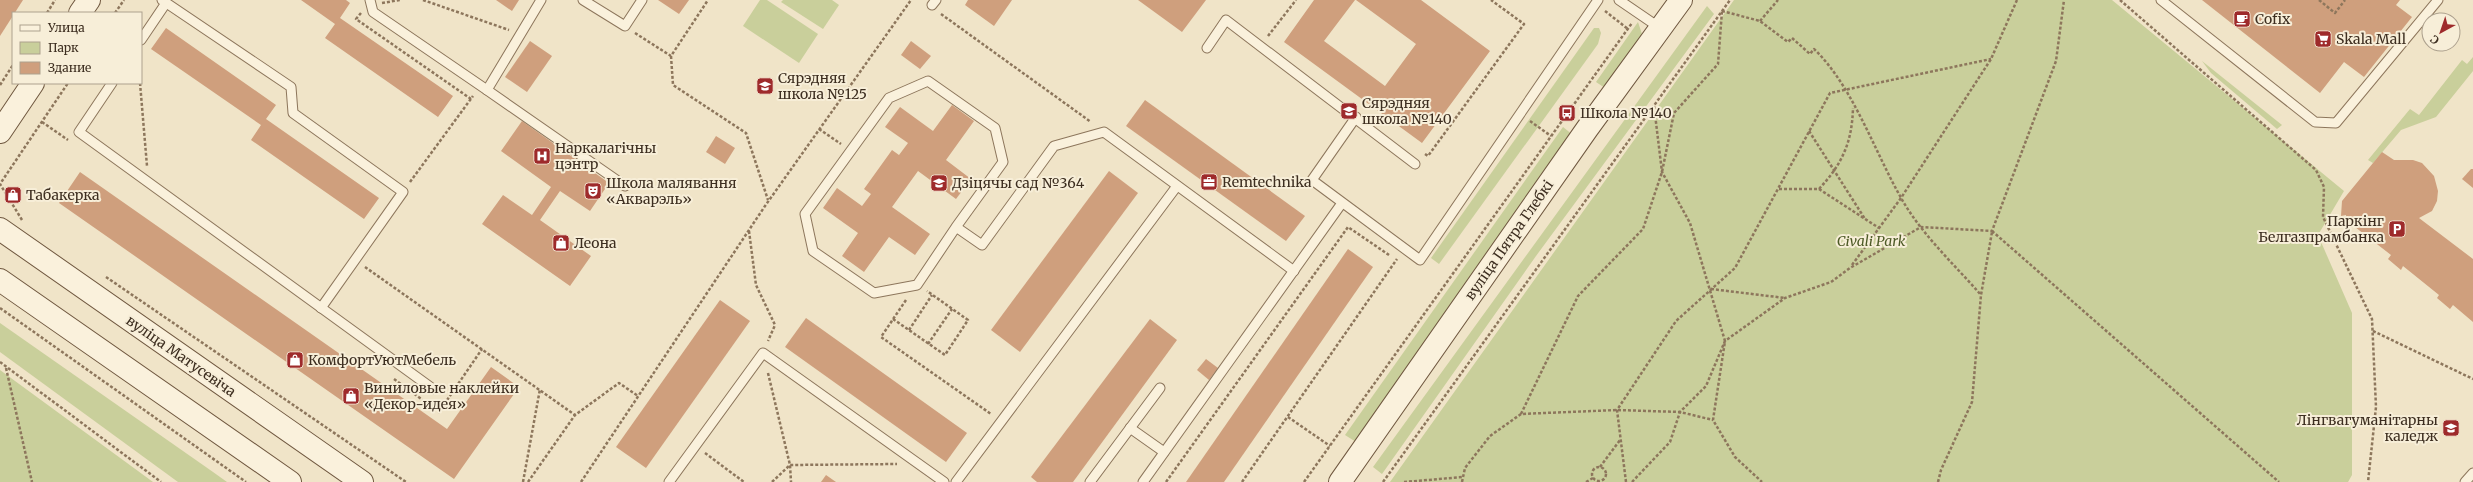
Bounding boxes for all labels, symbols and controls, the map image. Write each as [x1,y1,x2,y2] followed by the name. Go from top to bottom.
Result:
[2232,9,2252,29] cafe icon: Cofix
[2255,10,2291,28] place label: Cofix
[12,12,142,84] legend
[2421,12,2461,52] north arrow
[47,20,85,35] text: Улица
[2313,29,2333,49] supermarket icon: Skala Mall
[2336,30,2407,48] place label: Skala Mall
[2427,32,2442,47] text: С
[48,40,79,55] text: Парк
[48,60,91,75] text: Здание
[778,69,867,103] place label: Сярэдняя школа №125
[755,76,775,96] school or university icon: Сярэдняя школа №125
[1362,94,1452,128] place label: Сярэдняя школа №140
[1339,101,1359,121] school or university icon: Сярэдняя школа №140
[1557,103,1577,123] bus stop icon: Школа №140
[1580,104,1672,122] place label: Школа №140
[555,139,656,173] place label: Наркалагічны цэнтр
[532,146,552,166] hospital icon: Наркалагічны цэнтр
[1199,172,1219,192] office icon: Remtechnika
[929,173,949,193] school or university icon: Дзіцячы сад №364
[1222,173,1312,191] place label: Remtechnika
[606,174,737,208] place label: Школа малявання «Акварэль»
[952,174,1085,192] place label: Дзіцячы сад №364
[1461,176,1557,304] street label: вуліца Пятра Глебкі
[583,181,603,201] theatre icon: Школа малявання «Акварэль»
[3,185,23,205] shop icon: Табакерка
[26,186,100,204] place label: Табакерка
[2258,212,2384,246] place label: Паркінг Белгазпрамбанка
[2387,219,2407,239] parking icon: Паркінг Белгазпрамбанка
[1837,232,1906,250] park label: Civali Park
[551,233,571,253] shop icon: Леона
[574,234,617,252] place label: Леона
[123,311,240,401] street label: вуліца Матусевіча
[285,350,305,370] shop icon: КомфортУютМебель
[308,351,456,369] place label: КомфортУютМебель
[364,379,520,413] place label: Виниловые наклейки «Декор-идея»
[341,386,361,406] shop icon: Виниловые наклейки «Декор-идея»
[2297,411,2438,445] place label: Лінгвагуманітарны каледж
[2441,418,2461,438] school or university icon: Лінгвагуманітарны каледж

